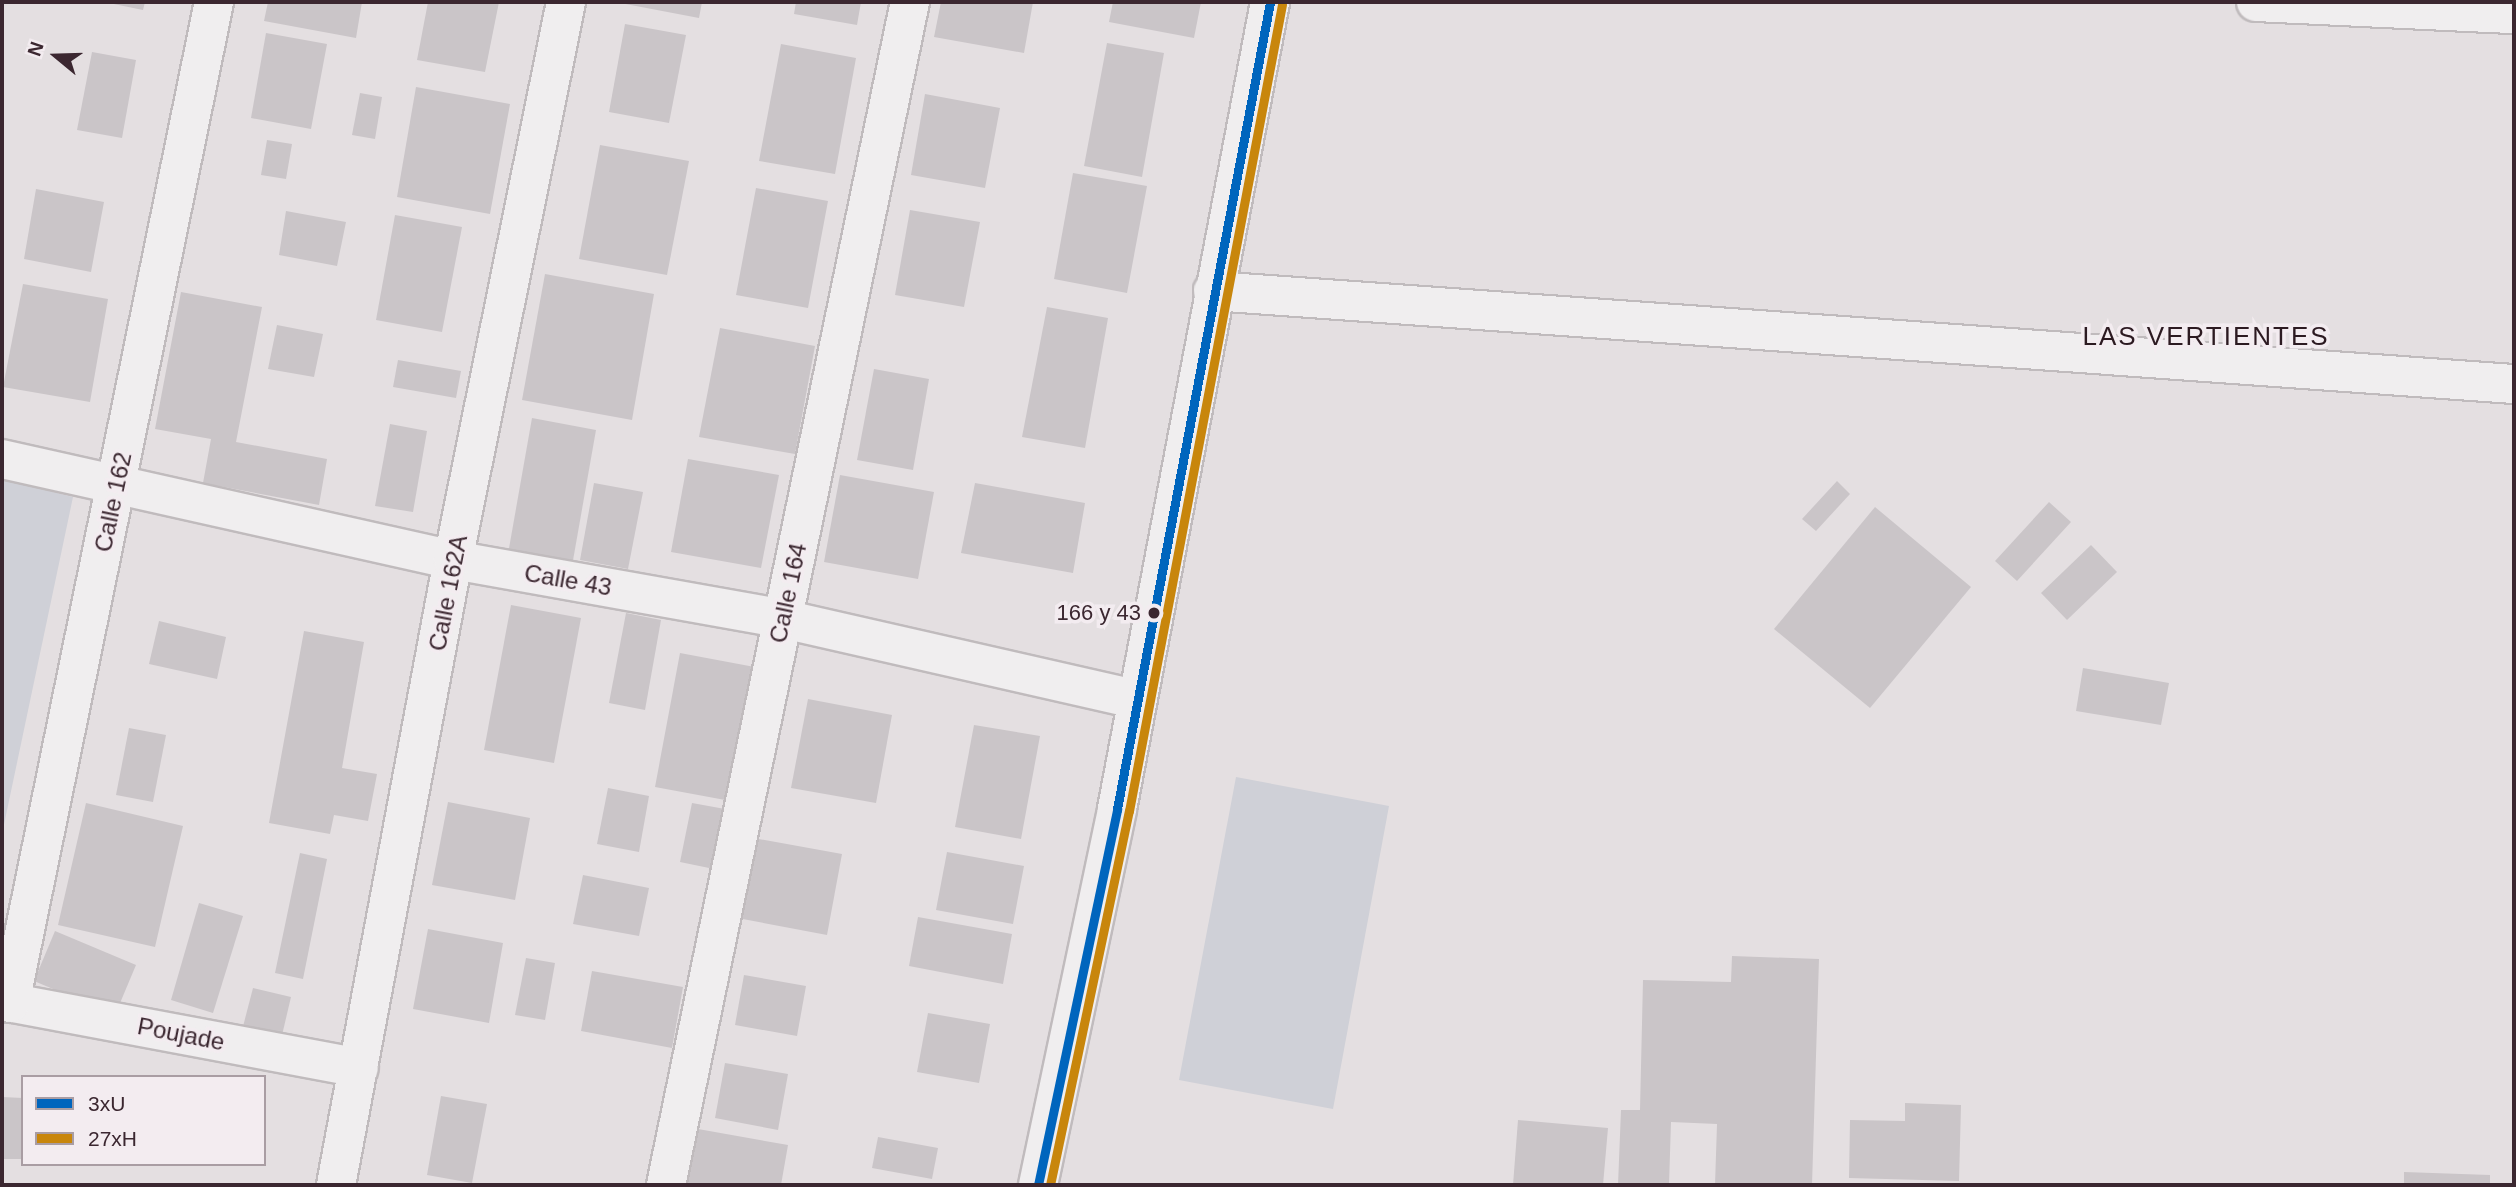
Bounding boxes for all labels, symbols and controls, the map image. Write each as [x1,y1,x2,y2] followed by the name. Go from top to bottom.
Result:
[21,21,91,91] north arrow
[24,39,48,59] text: N
[2084,321,2328,353] district label: LAS VERTIENTES
[88,449,138,555] street label: Calle 162
[423,533,473,653] street label: Calle 162A
[763,540,813,646] street label: Calle 164
[522,558,614,602] street label: Calle 43
[1057,600,1141,626] place label: 166 y 43
[1147,606,1161,620] marker: 166 y 43
[135,1011,227,1057] street label: Poujade
[21,1075,266,1166] legend
[88,1092,125,1115] text: 3xU
[88,1127,137,1150] text: 27xH

